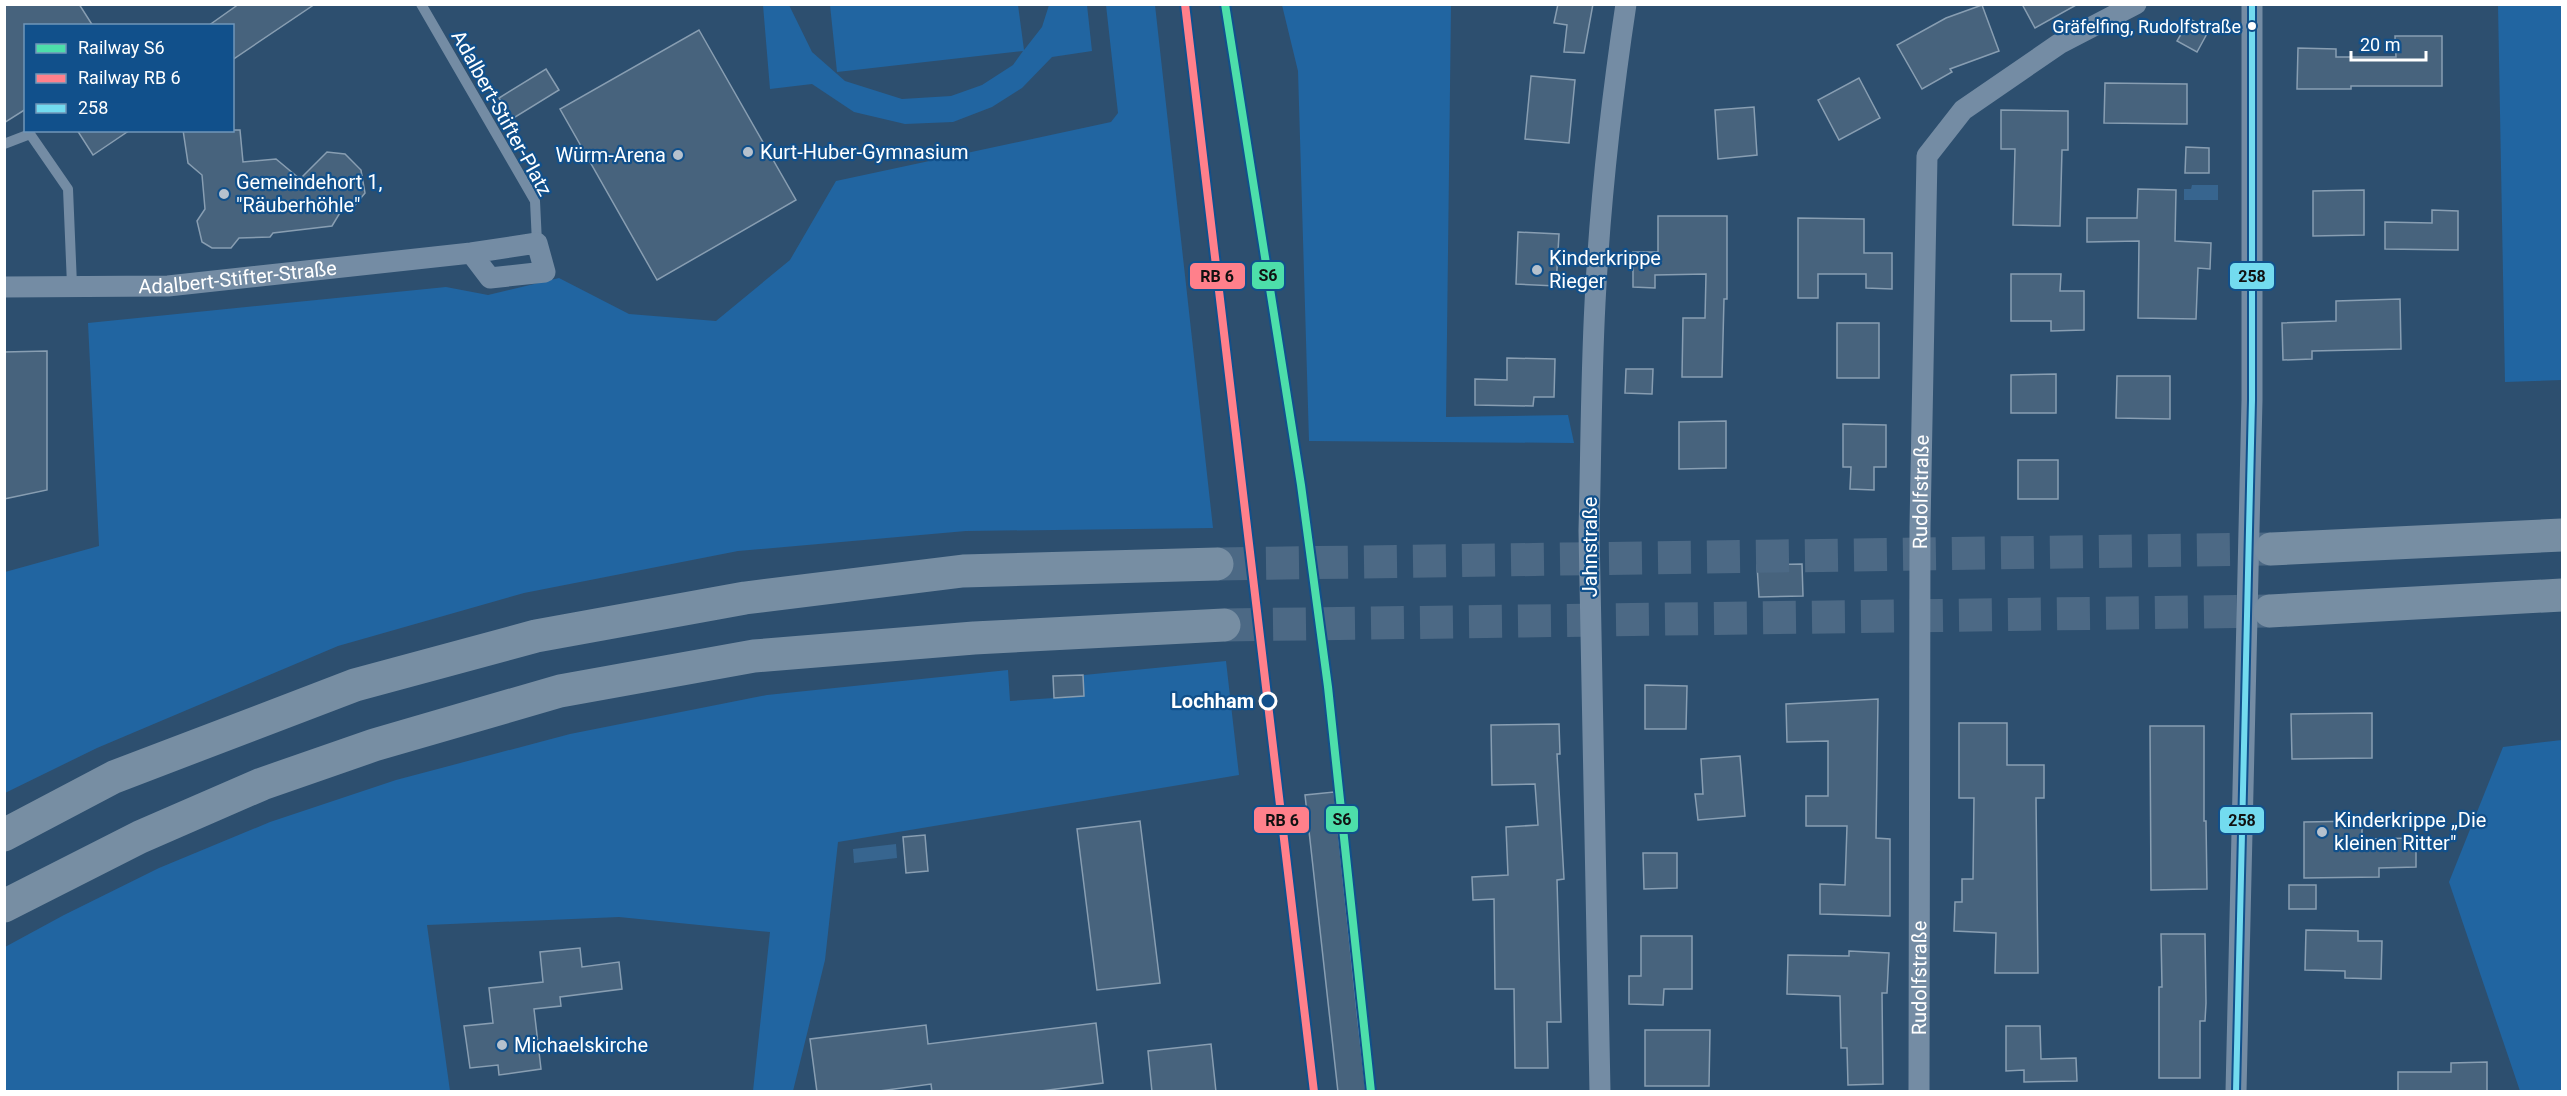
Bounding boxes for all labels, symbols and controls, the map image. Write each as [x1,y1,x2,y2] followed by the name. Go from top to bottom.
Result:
[2052,16,2241,37] place label: Gräfelfing, Rudolfstraße
[2246,20,2258,32] marker: Gräfelfing, Rudolfstraße
[24,24,234,132] legend
[2351,24,2426,62] scale bar
[446,26,558,200] street label: Adalbert-Stifter-Platz
[2360,34,2400,55] text: 20 m
[78,37,165,58] text: Railway S6
[78,67,181,88] text: Railway RB 6
[78,97,108,118] text: 258
[760,140,968,164] place label: Kurt-Huber-Gymnasium
[555,143,666,167] place label: Würm-Arena
[741,145,755,159] marker: Kurt-Huber-Gymnasium
[671,148,685,162] marker: Würm-Arena
[236,170,383,217] place label: Gemeindehort 1, "Räuberhöhle"
[217,187,231,201] marker: Gemeindehort 1, "Räuberhöhle"
[1549,246,1661,293] place label: Kinderkrippe Rieger
[138,256,338,299] street label: Adalbert-Stifter-Straße
[1251,261,1285,290] line badge: S6
[1189,262,1246,290] line badge: RB 6
[2229,262,2275,290] line badge: 258
[1530,263,1544,277] marker: Kinderkrippe Rieger
[1258,266,1278,285] text: S6
[1200,267,1234,286] text: RB 6
[2238,267,2266,286] text: 258
[1908,435,1934,549] street label: Rudolfstraße
[1578,497,1602,597] street label: Jahnstraße
[1171,689,1254,713] place label: Lochham
[1259,692,1277,710] marker: Lochham
[1325,805,1359,833] line badge: S6
[1253,806,1310,834] line badge: RB 6
[2219,806,2265,834] line badge: 258
[2334,808,2486,855] place label: Kinderkrippe „Die kleinen Ritter"
[1332,810,1352,829] text: S6
[1265,811,1299,830] text: RB 6
[2228,811,2256,830] text: 258
[2315,825,2329,839] marker: Kinderkrippe „Die kleinen Ritter"
[1907,921,1931,1035] street label: Rudolfstraße
[514,1033,648,1057] place label: Michaelskirche
[495,1038,509,1052] marker: Michaelskirche

